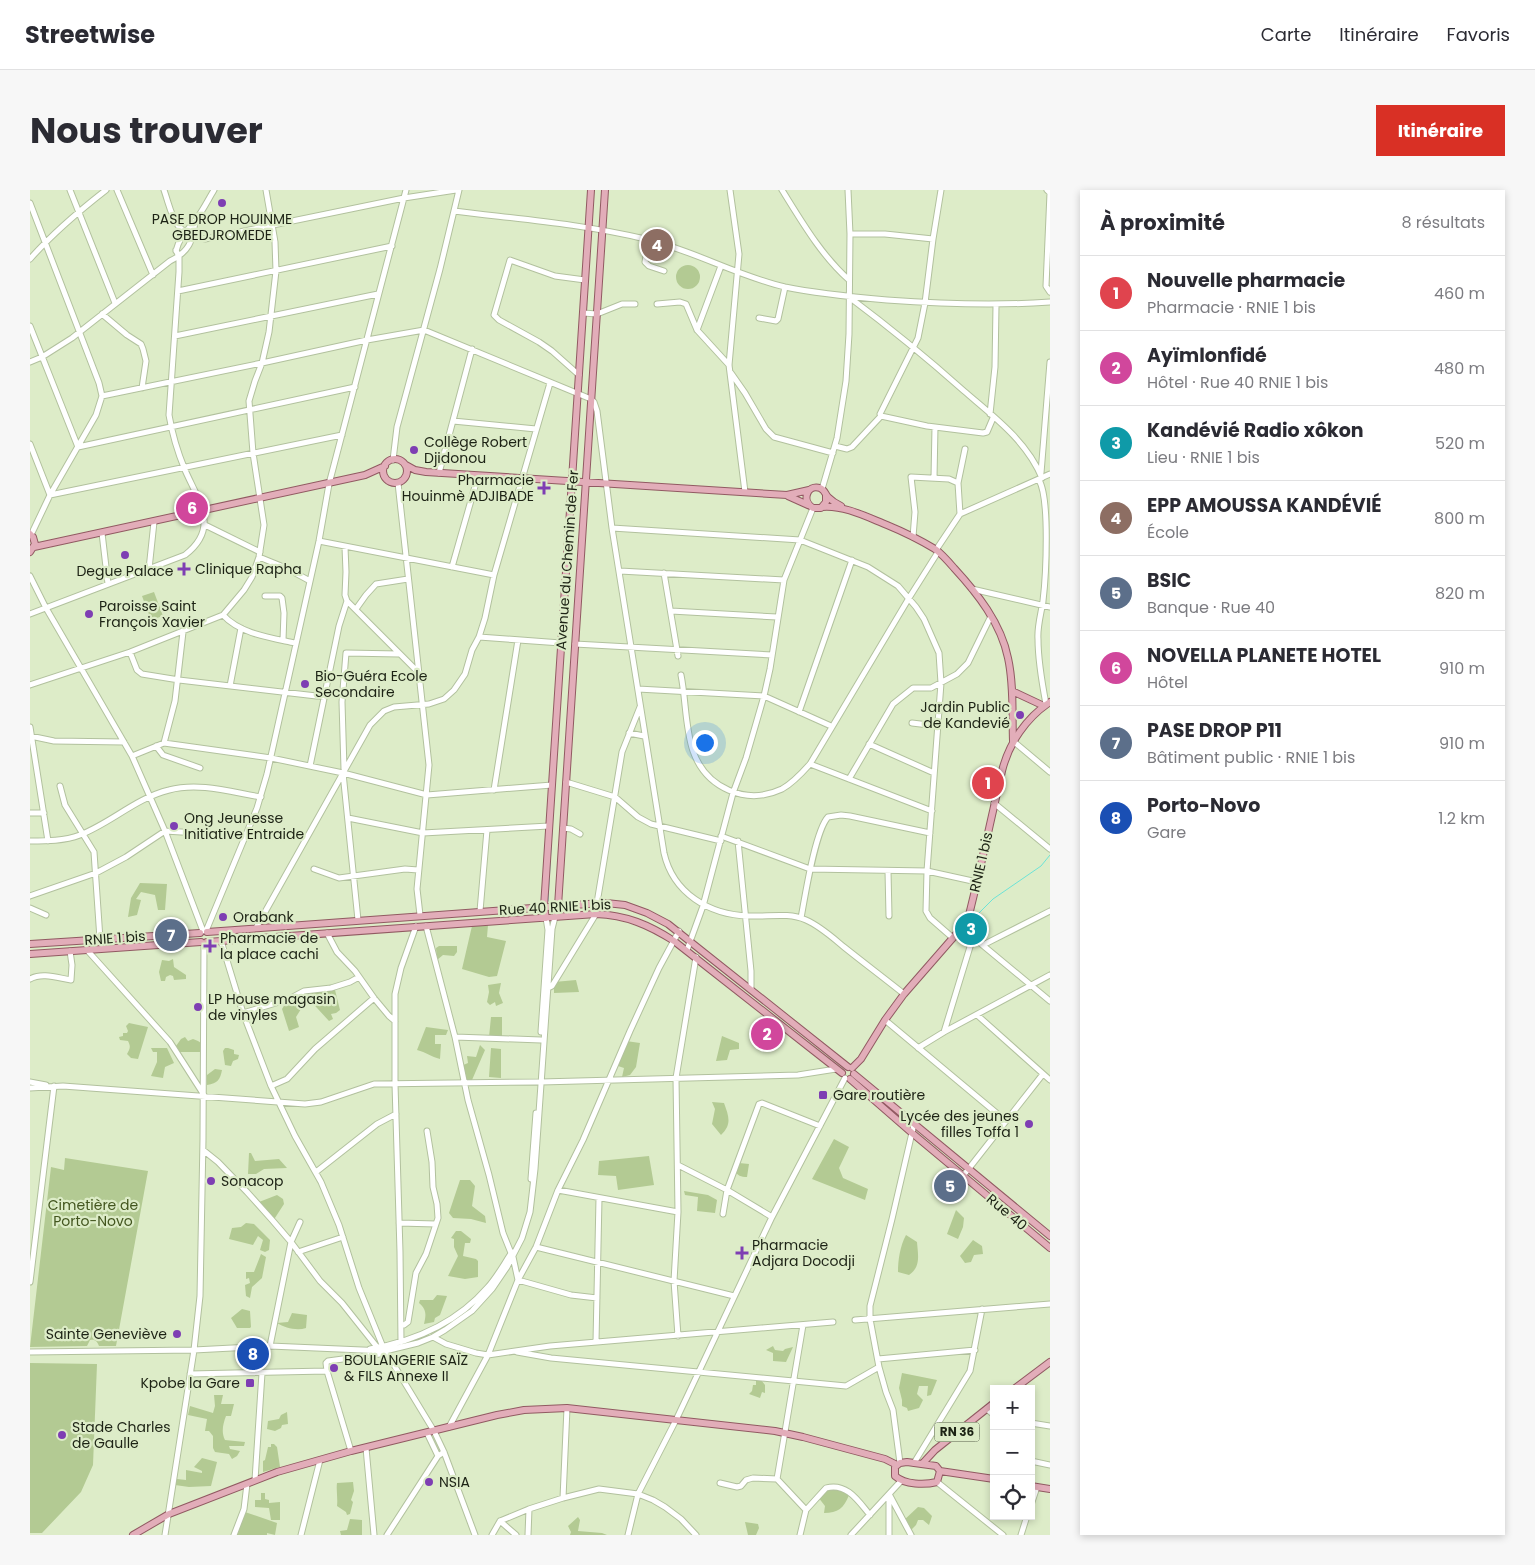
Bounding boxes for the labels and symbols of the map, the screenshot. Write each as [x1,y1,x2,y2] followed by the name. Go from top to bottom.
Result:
[216,197,228,209] marker: PASE DROP HOUINME GBEDJROMEDE
[152,209,292,245] place label: PASE DROP HOUINME GBEDJROMEDE
[641,226,673,264] pin: 4
[424,432,527,468] place label: Collège Robert Djidonou
[408,444,420,456] marker: Collège Robert Djidonou
[551,469,583,651] street label: Avenue du Chemin de Fer
[402,470,534,506] place label: Pharmacie Houinmè ADJIBADE
[538,482,550,494] marker: Pharmacie Houinmè ADJIBADE
[176,489,208,527] pin: 6
[119,549,131,561] marker: Degue Palace
[195,559,302,579] place label: Clinique Rapha
[76,561,174,581] place label: Degue Palace
[177,562,191,576] marker: Clinique Rapha
[99,596,205,632] place label: Paroisse Saint François Xavier
[83,608,95,620] marker: Paroisse Saint François Xavier
[315,666,428,702] place label: Bio-Guéra Ecole Secondaire
[299,678,311,690] marker: Bio-Guéra Ecole Secondaire
[920,697,1010,733] place label: Jardin Public de Kandevié
[1014,709,1026,721] marker: Jardin Public de Kandevié
[692,730,718,756] your location
[972,764,1004,802] pin: 1
[184,808,304,844] place label: Ong Jeunesse Initiative Entraide
[168,820,180,832] marker: Ong Jeunesse Initiative Entraide
[964,830,998,894] street label: RNIE 1 bis
[498,894,612,920] street label: Rue 40 RNIE 1 bis
[233,907,295,927] place label: Orabank
[955,910,987,948] pin: 3
[217,911,229,923] marker: Orabank
[155,916,187,954] pin: 7
[84,926,146,950] street label: RNIE 1 bis
[220,928,319,964] place label: Pharmacie de la place cachi
[204,940,216,952] marker: Pharmacie de la place cachi
[208,989,336,1025] place label: LP House magasin de vinyles
[192,1001,204,1013] marker: LP House magasin de vinyles
[751,1015,783,1053] pin: 2
[833,1085,926,1105] place label: Gare routière
[817,1089,829,1101] marker: Gare routière
[900,1106,1019,1142] place label: Lycée des jeunes filles Toffa 1
[1023,1118,1035,1130] marker: Lycée des jeunes filles Toffa 1
[934,1167,966,1205] pin: 5
[221,1171,284,1191] place label: Sonacop
[205,1175,217,1187] marker: Sonacop
[982,1189,1032,1235] street label: Rue 40
[48,1195,138,1231] park label: Cimetière de Porto-Novo
[752,1235,855,1271] place label: Pharmacie Adjara Docodji
[736,1247,748,1259] marker: Pharmacie Adjara Docodji
[46,1324,167,1344] place label: Sainte Geneviève
[171,1328,183,1340] marker: Sainte Geneviève
[237,1335,269,1373] pin: 8
[344,1350,468,1386] place label: BOULANGERIE SAÏZ & FILS Annexe II
[328,1362,340,1374] marker: BOULANGERIE SAÏZ & FILS Annexe II
[140,1373,240,1393] place label: Kpobe la Gare
[244,1377,256,1389] marker: Kpobe la Gare
[72,1417,171,1453] place label: Stade Charles de Gaulle
[934,1422,980,1442] road number: RN 36
[56,1429,68,1441] marker: Stade Charles de Gaulle
[439,1472,470,1492] place label: NSIA
[423,1476,435,1488] marker: NSIA

